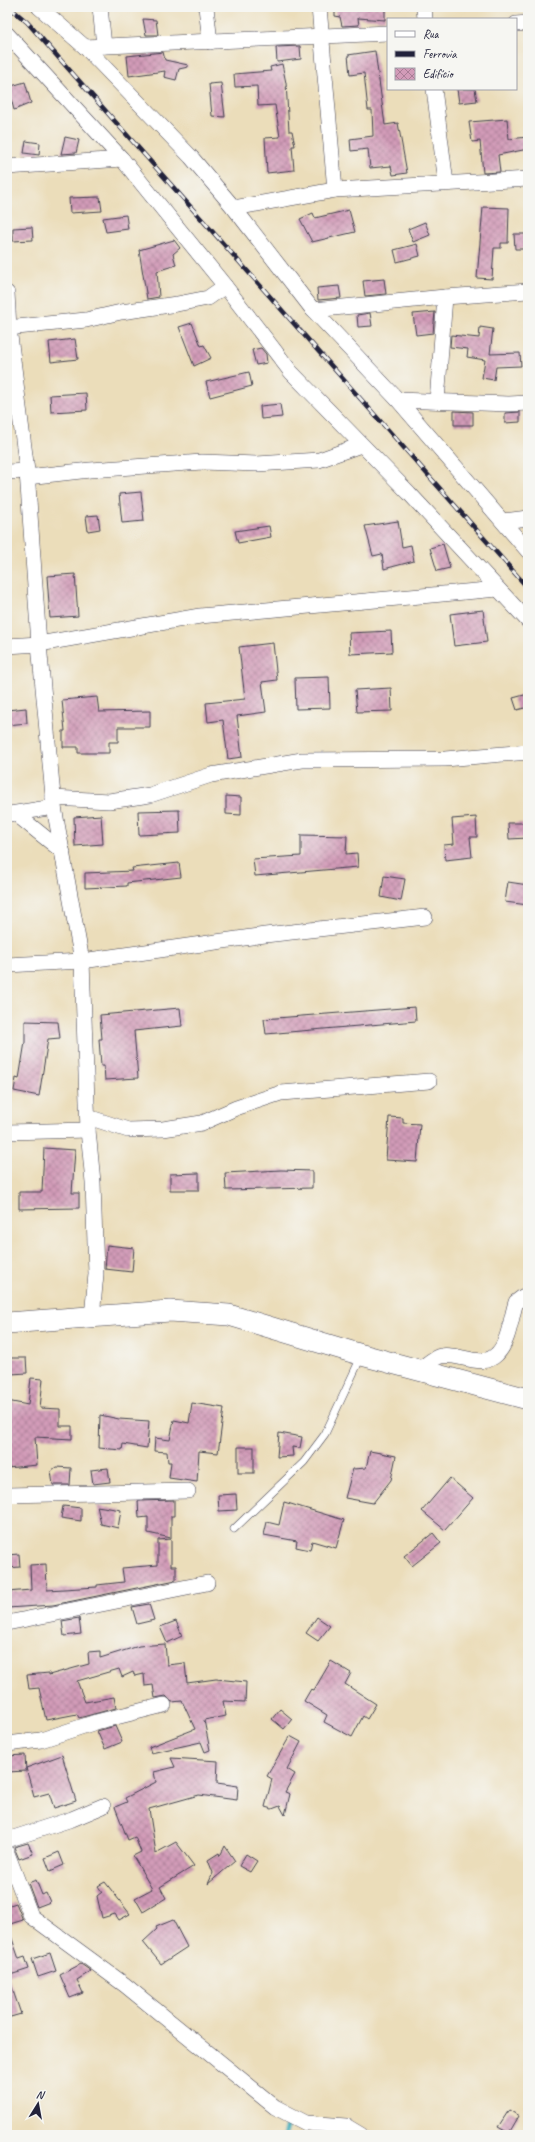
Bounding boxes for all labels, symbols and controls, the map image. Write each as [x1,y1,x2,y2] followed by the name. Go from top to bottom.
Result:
[387,18,517,90] legend
[423,26,440,42] text: Rua
[423,46,457,62] text: Ferrovia
[423,66,455,82] text: Edifício
[18,2084,58,2124] north arrow
[35,2087,47,2102] text: N

